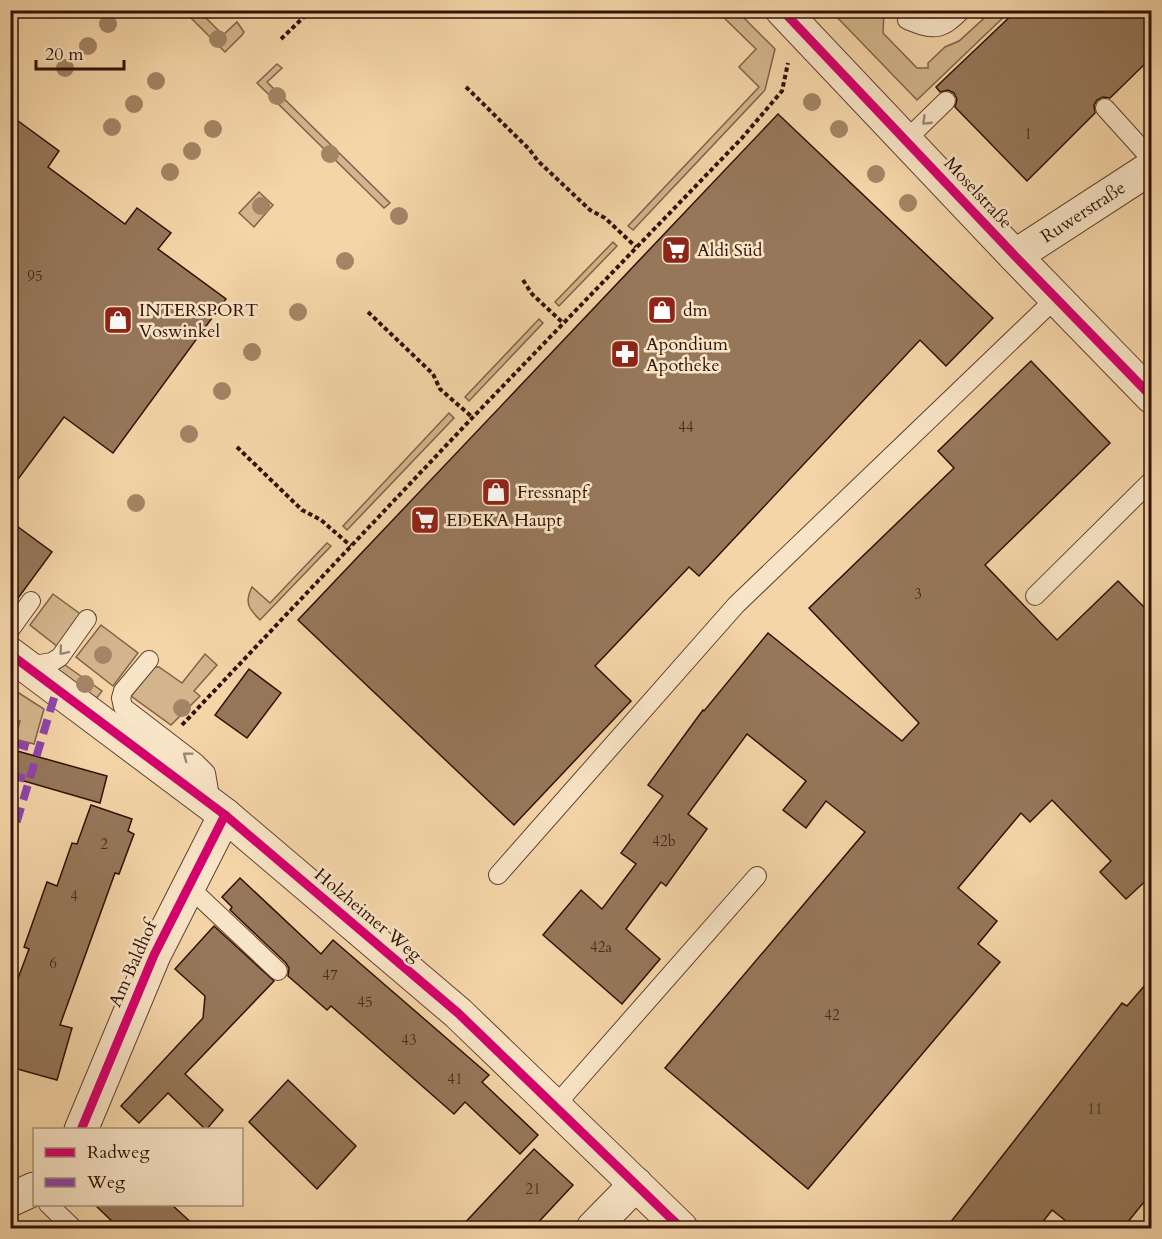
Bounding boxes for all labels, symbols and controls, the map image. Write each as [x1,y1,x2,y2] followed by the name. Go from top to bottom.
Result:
[36,33,124,71] scale bar
[45,42,84,67] text: 20 m
[922,114,932,125] one-way arrow
[1024,124,1032,144] house number: 1
[938,151,1018,235] street label: Moselstraße
[1036,175,1130,249] street label: Ruwerstraße
[660,234,692,266] supermarket icon: Aldi Süd
[697,238,763,263] place label: Aldi Süd
[27,266,43,286] house number: 95
[646,294,678,326] shop icon: dm
[139,298,258,344] place label: INTERSPORT Voswinkel
[683,298,709,323] place label: dm
[102,304,134,336] shop icon: INTERSPORT Voswinkel
[646,332,729,378] place label: Apondium Apotheke
[609,338,641,370] pharmacy icon: Apondium Apotheke
[678,417,694,437] house number: 44
[480,476,512,508] shop icon: Fressnapf
[517,480,591,505] place label: Fressnapf
[409,504,441,536] supermarket icon: EDEKA Haupt
[446,508,562,533] place label: EDEKA Haupt
[914,584,922,604] house number: 3
[59,644,70,655] one-way arrow
[182,752,193,763] one-way arrow
[652,831,676,851] house number: 42b
[100,834,108,854] house number: 2
[309,863,428,968] street label: Holzheimer Weg
[70,886,78,906] house number: 4
[103,914,165,1011] street label: Am Baldhof
[590,937,612,957] house number: 42a
[49,953,57,973] house number: 6
[322,965,338,985] house number: 47
[357,992,373,1012] house number: 45
[824,1005,840,1025] house number: 42
[401,1030,417,1050] house number: 43
[447,1069,463,1089] house number: 41
[1087,1099,1103,1119] house number: 11
[33,1128,243,1206] legend
[87,1140,150,1165] text: Radweg
[86,1170,126,1195] text: Weg
[525,1179,541,1199] house number: 21

